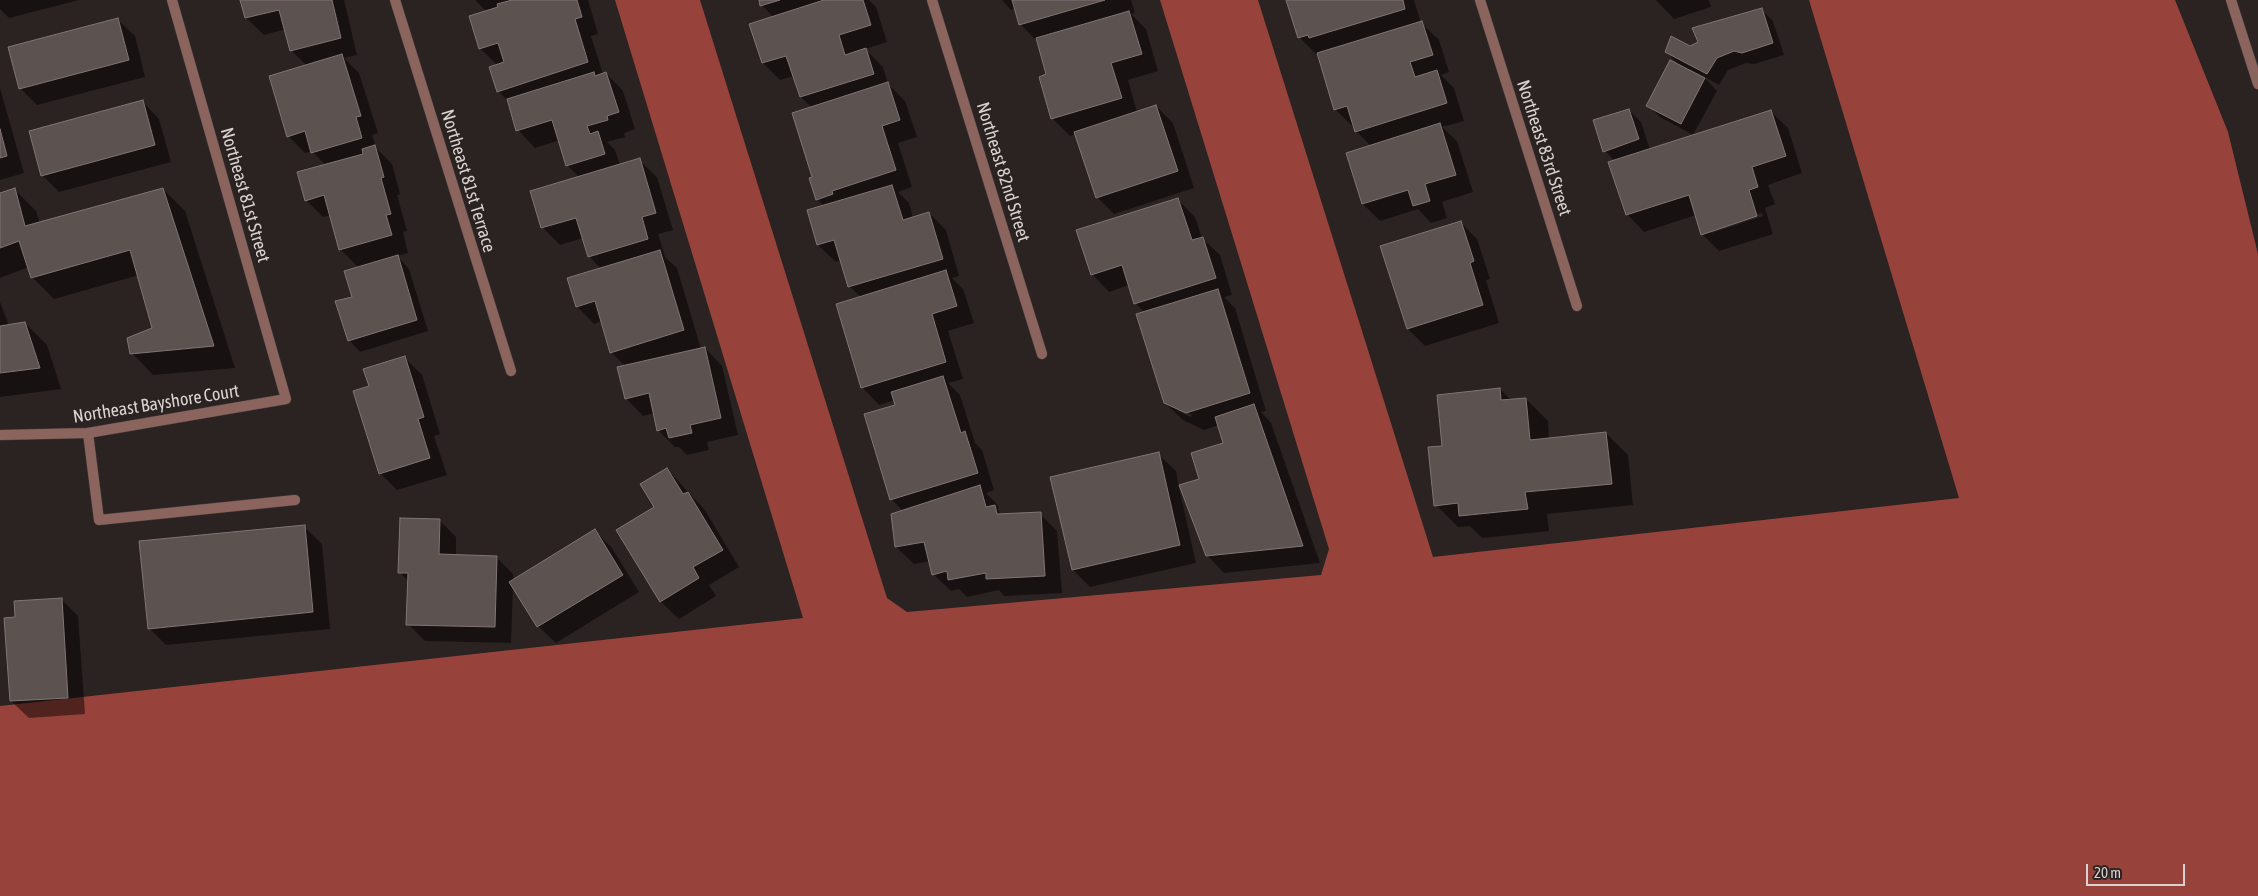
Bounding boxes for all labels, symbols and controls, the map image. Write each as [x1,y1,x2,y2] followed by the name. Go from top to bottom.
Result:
[1512,77,1576,219] street label: Northeast 83rd Street
[972,100,1034,244] street label: Northeast 82nd Street
[436,107,500,255] street label: Northeast 81st Terrace
[215,125,275,265] street label: Northeast 81st Street
[71,380,241,428] street label: Northeast Bayshore Court
[2088,854,2187,886] scale bar
[2094,864,2121,881] text: 20 m

